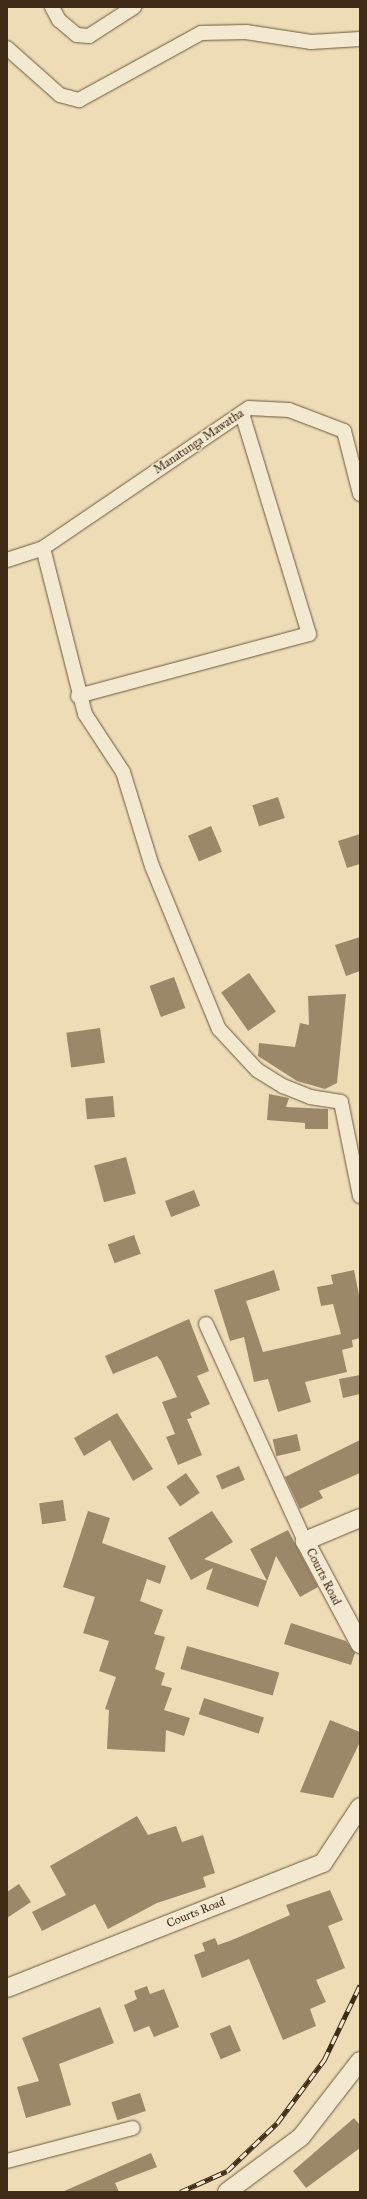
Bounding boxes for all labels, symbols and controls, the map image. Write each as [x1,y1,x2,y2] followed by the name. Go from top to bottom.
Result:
[151,406,247,478] street label: Manatunga Mawatha
[303,1546,343,1608] street label: Courts Road
[165,1895,227,1931] street label: Courts Road

